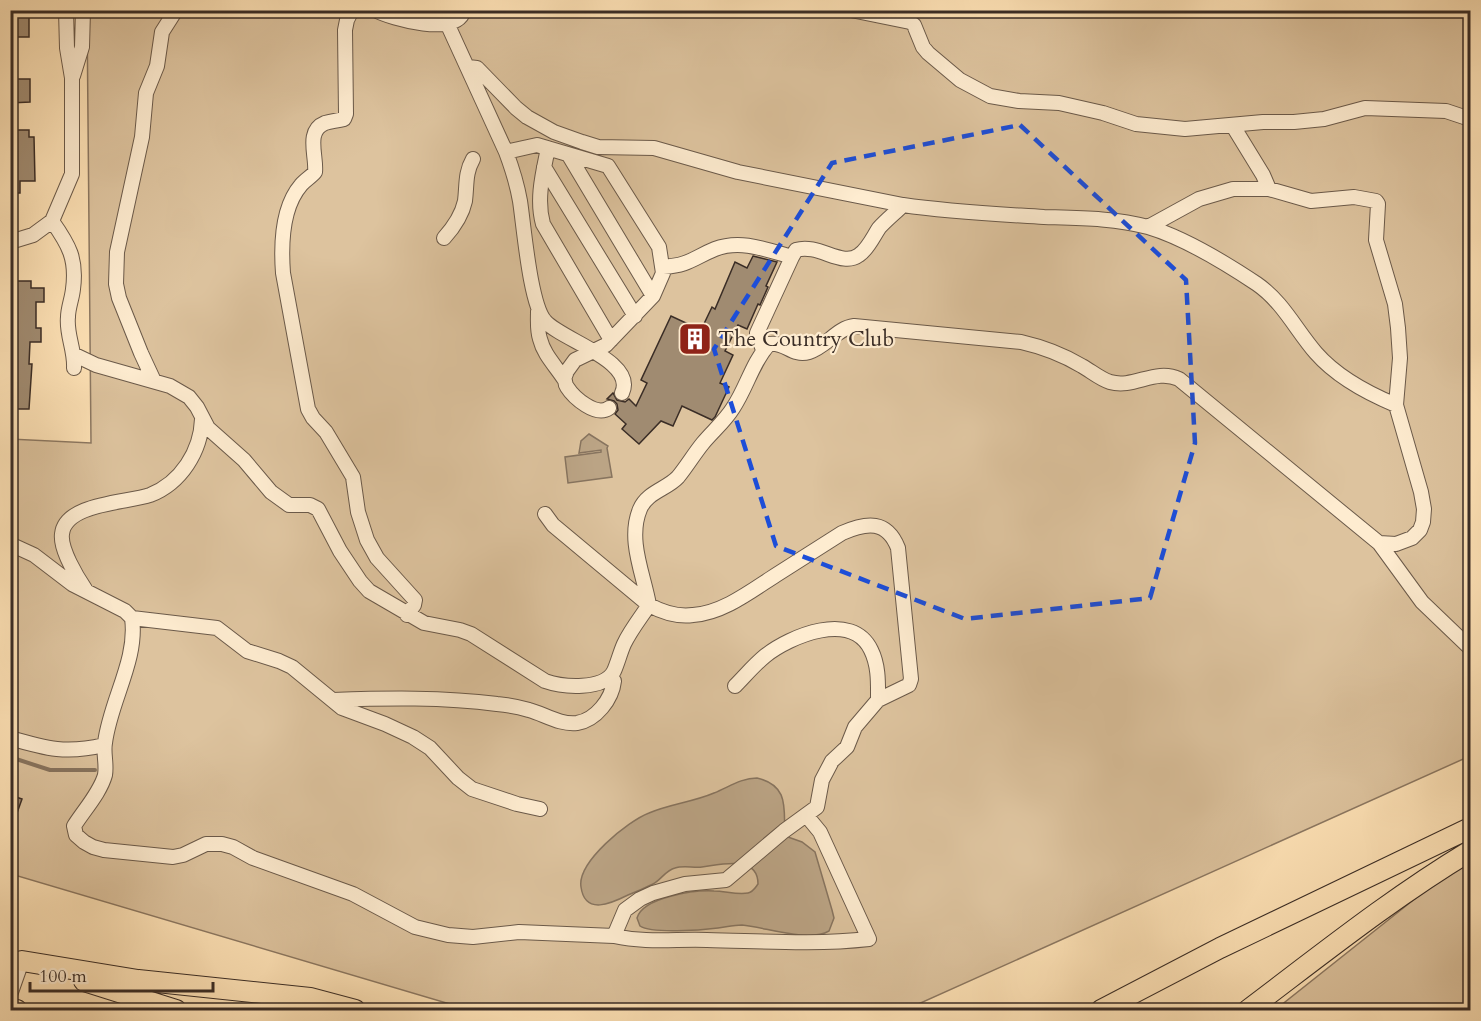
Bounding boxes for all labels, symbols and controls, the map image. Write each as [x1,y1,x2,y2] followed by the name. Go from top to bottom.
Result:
[677,321,713,357] building icon: The Country Club
[718,324,894,354] place label: The Country Club
[30,955,213,993] scale bar
[39,964,87,989] text: 100 m

